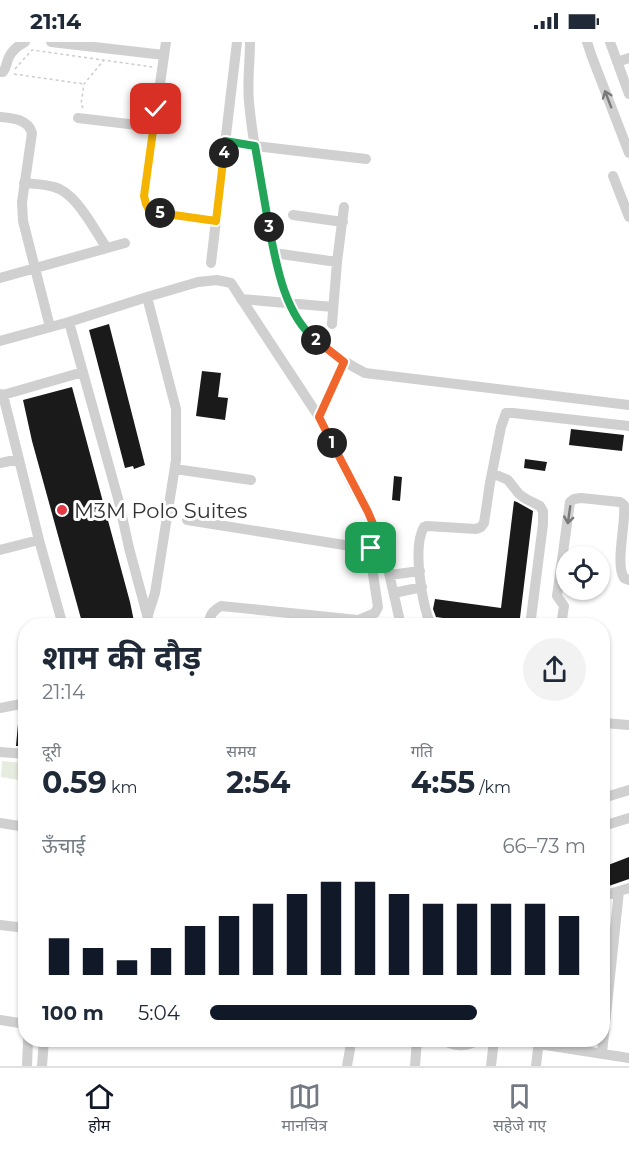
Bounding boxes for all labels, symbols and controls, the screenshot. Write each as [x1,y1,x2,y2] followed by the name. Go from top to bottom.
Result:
[30,8,81,35] text: 21:14
[130,83,181,134] pin
[602,90,613,108] one-way arrow
[139,92,172,125] icon: check
[209,138,239,168] pin: 4
[218,143,230,162] text: 4
[145,198,175,228] pin: 5
[155,203,165,222] text: 5
[254,212,284,242] pin: 3
[264,217,274,236] text: 3
[301,325,331,355] pin: 2
[311,330,321,349] text: 2
[317,428,347,458] pin: 1
[329,433,335,452] text: 1
[74,498,247,523] place label: M3M Polo Suites
[55,503,69,517] marker: M3M Polo Suites
[563,505,574,524] one-way arrow
[345,522,396,573] pin
[354,531,387,564] icon: arrive
[556,546,610,600] map controls
[556,546,610,600] button: locate
[42,637,201,677] text: शाम की दौड़
[523,638,586,701] button: share
[42,680,85,704] text: 21:14
[42,742,61,761] text: दूरी
[226,742,256,761] text: समय
[411,742,433,761] text: गति
[42,764,107,801] text: 0.59
[226,764,290,801] text: 2:54
[411,764,475,801] text: 4:55
[107,778,137,797] text: km
[475,778,511,797] text: /km
[42,834,85,858] text: ऊँचाई
[502,834,586,858] text: 66–73 m
[42,1001,104,1025] text: 100 m
[138,1001,180,1025] text: 5:04
[83,1080,116,1138] tab: होम
[282,1080,327,1138] tab: मानचित्र
[493,1080,546,1138] tab: सहेजे गए

